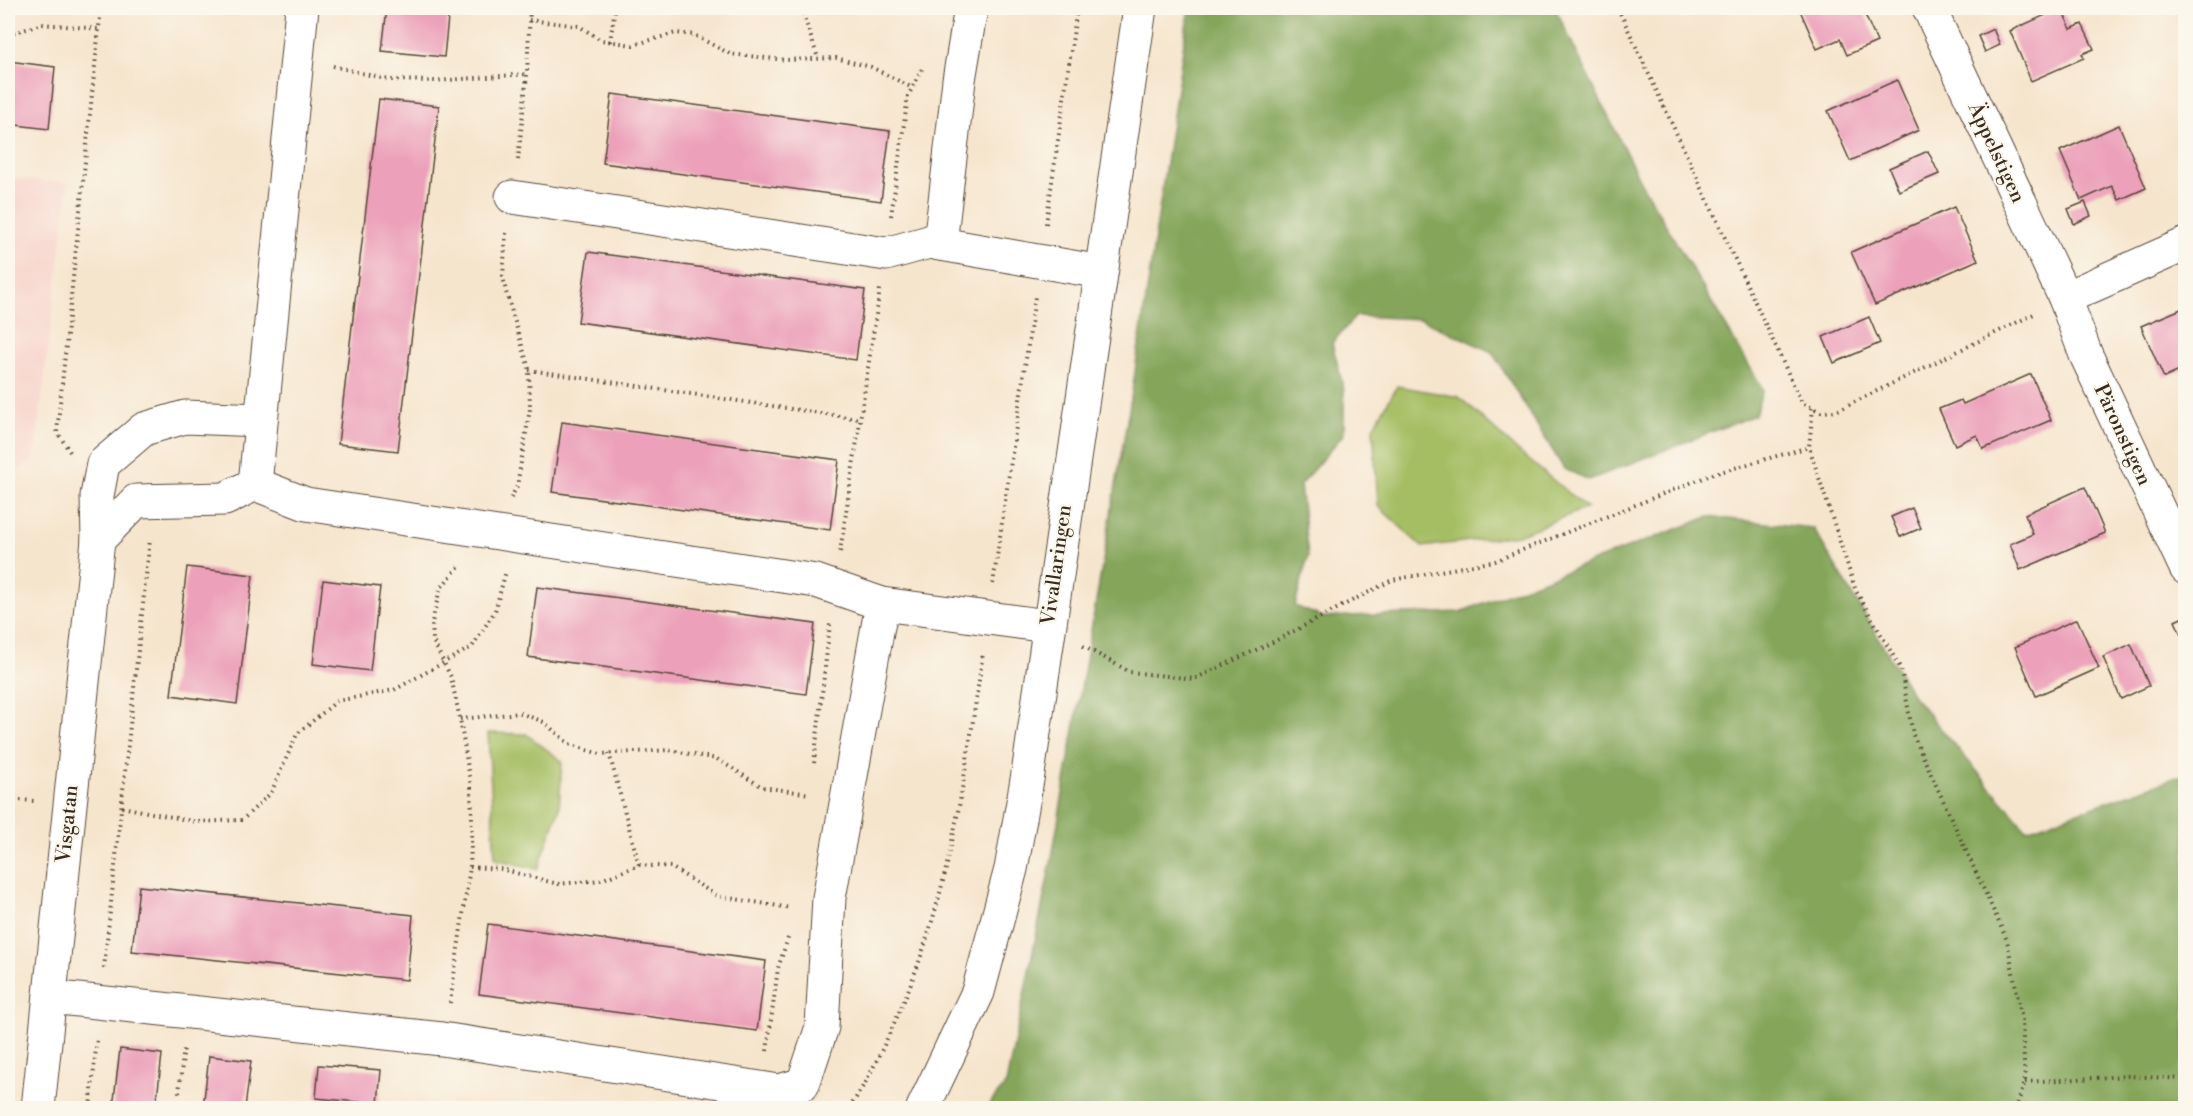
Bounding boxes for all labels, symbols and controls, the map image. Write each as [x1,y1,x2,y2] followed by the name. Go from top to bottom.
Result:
[1962,98,2031,207] street label: Äppelstigen
[2088,380,2156,490] street label: Päronstigen
[1036,503,1078,628] street label: Vivallaringen
[51,784,85,865] street label: Visgatan

